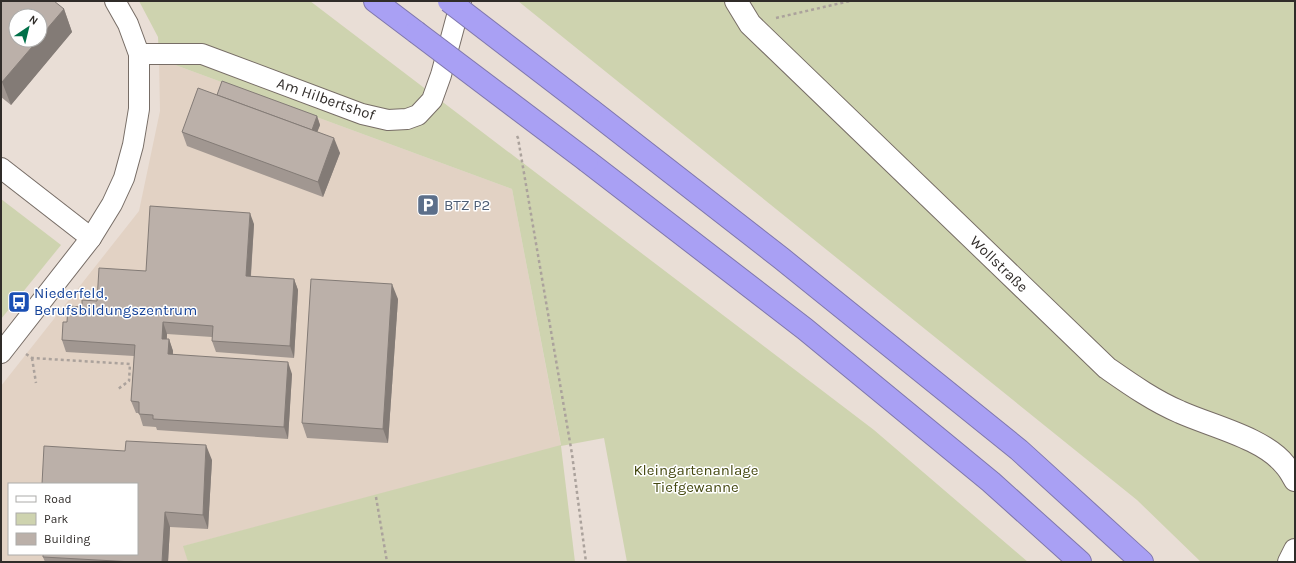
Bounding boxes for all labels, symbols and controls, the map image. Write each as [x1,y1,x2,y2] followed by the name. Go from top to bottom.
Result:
[8,8,48,48] north arrow
[26,13,40,28] text: N
[274,74,378,125] street label: Am Hilbertshof
[415,192,441,218] parking icon: BTZ P2
[444,196,490,214] place label: BTZ P2
[966,232,1032,296] street label: Wollstraße
[34,284,197,319] place label: Niederfeld, Berufsbildungszentrum
[6,289,32,315] bus stop icon: Niederfeld, Berufsbildungszentrum
[633,461,759,496] park label: Kleingartenanlage Tiefgewanne
[8,483,138,555] legend
[44,492,72,506] text: Road
[44,512,69,526] text: Park
[44,532,91,546] text: Building

